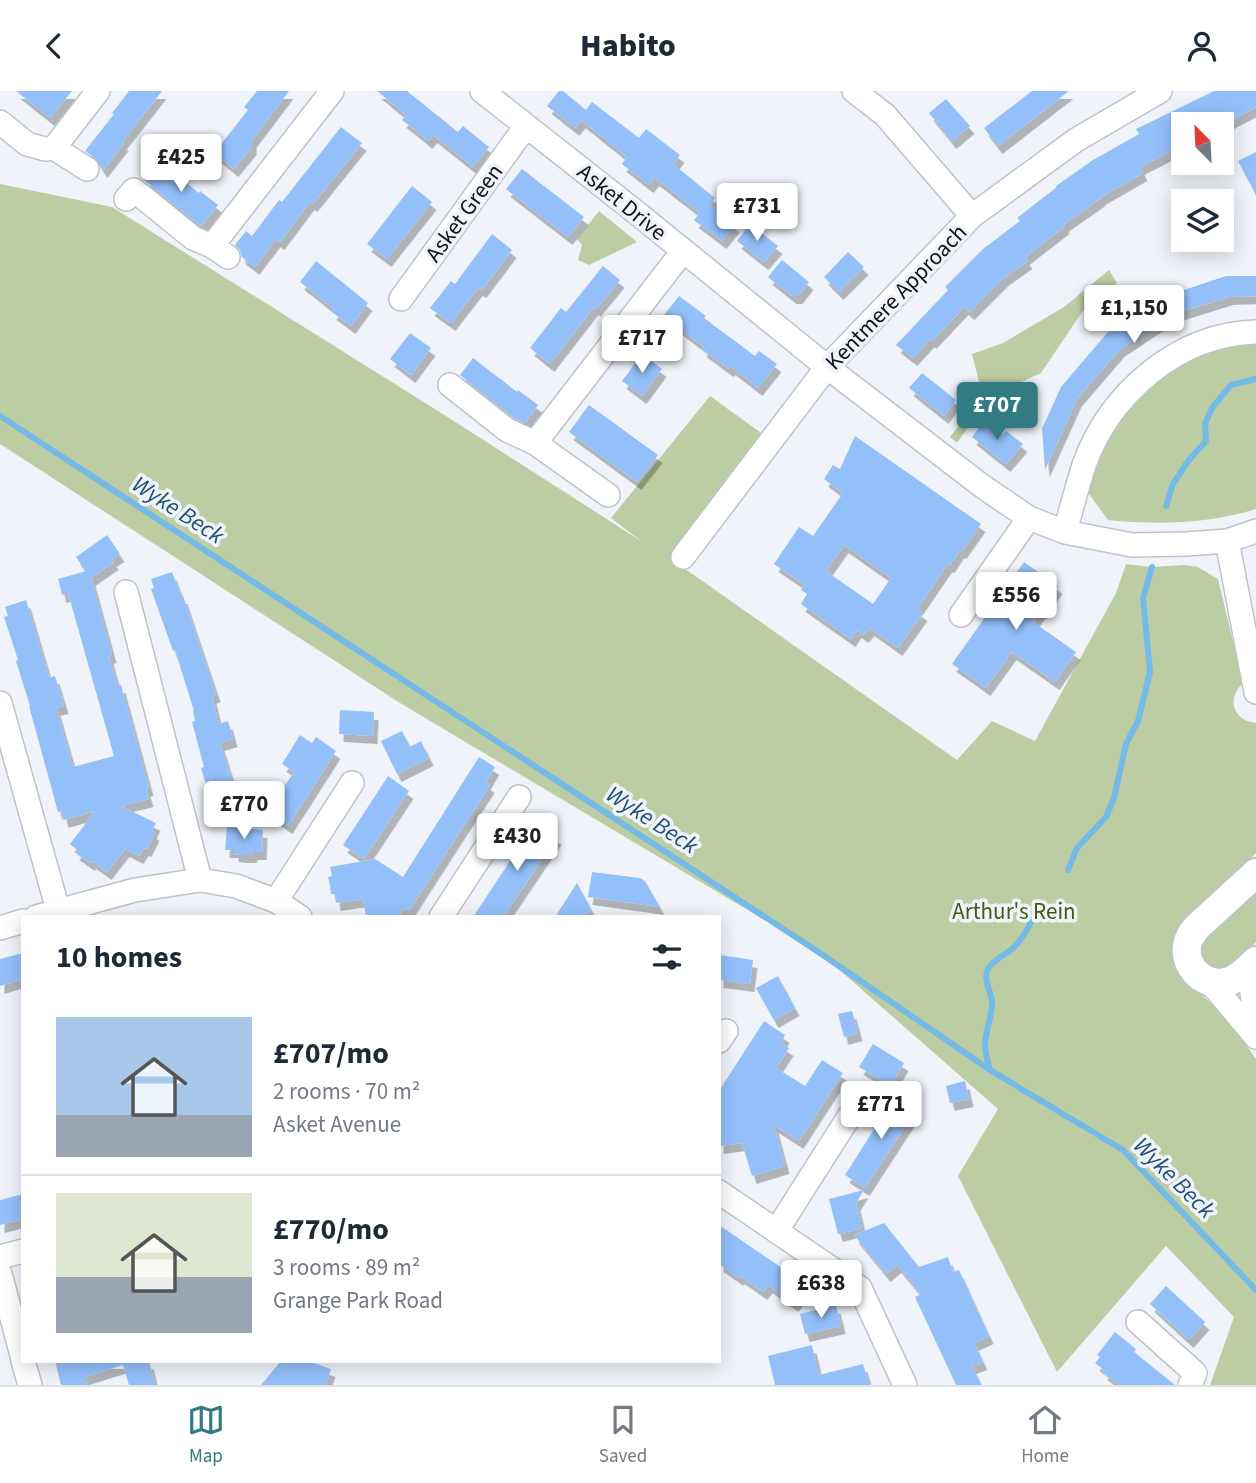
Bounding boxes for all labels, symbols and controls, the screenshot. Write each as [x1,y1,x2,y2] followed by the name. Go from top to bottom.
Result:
[580,23,676,69] text: Habito
[35,27,73,65] icon: back
[1183,27,1221,65] icon: person
[1171,112,1234,175] north arrow
[1171,112,1234,252] map controls
[140,134,222,194] pin: £425
[157,140,205,173] text: £425
[570,155,674,249] street label: Asket Drive
[417,157,511,269] street label: Asket Green
[716,183,798,243] pin: £731
[733,189,781,222] text: £731
[1171,189,1234,252] button: layers
[818,217,974,377] street label: Kentmere Approach
[1077,285,1191,345] pin: £1,150
[1100,291,1168,324] text: £1,150
[601,315,683,375] pin: £717
[618,321,666,354] text: £717
[956,383,1038,442] pin: £707
[973,388,1021,421] text: £707
[125,467,231,553] water label: Wyke Beck
[975,573,1057,632] pin: £556
[992,578,1040,611] text: £556
[599,777,705,863] water label: Wyke Beck
[203,781,285,841] pin: £770
[220,787,268,820] text: £770
[476,813,558,873] pin: £430
[493,819,541,852] text: £430
[952,895,1076,928] park label: Arthur's Rein
[56,936,182,979] text: 10 homes
[648,938,686,976] icon: filters
[273,1032,389,1075] text: £707/mo
[112,1045,196,1129] icon: home
[273,1075,420,1108] text: 2 rooms · 70 m²
[840,1081,922,1141] pin: £771
[857,1087,905,1120] text: £771
[273,1108,401,1141] text: Asket Avenue
[1125,1129,1223,1227] water label: Wyke Beck
[273,1208,389,1251] text: £770/mo
[112,1221,196,1305] icon: home
[273,1251,420,1284] text: 3 rooms · 89 m²
[780,1261,862,1320] pin: £638
[797,1266,845,1299] text: £638
[273,1284,443,1317] text: Grange Park Road
[187,1401,225,1470] tab: Map
[599,1401,647,1470] tab: Saved
[1021,1401,1069,1470] tab: Home

